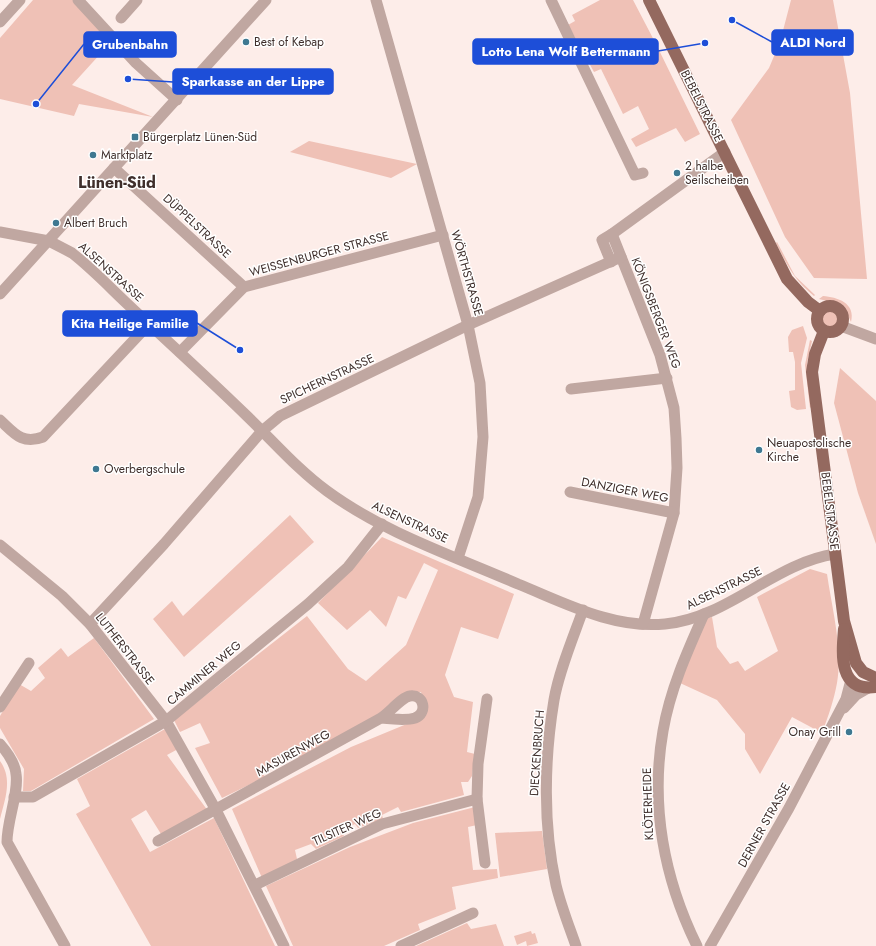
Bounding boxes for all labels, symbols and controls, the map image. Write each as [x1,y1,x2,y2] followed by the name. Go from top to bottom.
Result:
[772,30,853,55] callout: ALDI Nord
[84,32,176,57] callout: Grubenbahn
[254,33,324,51] place label: Best of Kebap
[779,33,846,52] text: ALDI Nord
[92,35,168,54] text: Grubenbahn
[241,37,251,47] marker: Best of Kebap
[473,39,658,64] callout: Lotto Lena Wolf Bettermann
[481,42,651,61] text: Lotto Lena Wolf Bettermann
[676,67,728,145] street label: BEBELSTRASSE
[173,69,333,94] callout: Sparkasse an der Lippe
[181,72,325,91] text: Sparkasse an der Lippe
[143,128,257,146] place label: Bürgerplatz Lünen-Süd
[130,132,140,142] marker: Bürgerplatz Lünen-Süd
[101,146,153,164] place label: Marktplatz
[88,150,98,160] marker: Marktplatz
[685,157,749,189] place label: 2 halbe Seilscheiben
[672,168,682,178] marker: 2 halbe Seilscheiben
[78,171,156,194] district label: Lünen-Süd
[159,190,235,262] street label: DÜPPELSTRASSE
[64,214,127,232] place label: Albert Bruch
[51,218,61,228] marker: Albert Bruch
[247,227,391,281] street label: WEISSENBURGER STRASSE
[446,228,488,318] street label: WÖRTHSTRASSE
[74,238,148,306] street label: ALSENSTRASSE
[626,255,686,371] street label: KÖNIGSBERGER WEG
[63,311,197,336] callout: Kita Heilige Familie
[71,314,190,333] text: Kita Heilige Familie
[277,349,377,409] street label: SPICHERNSTRASSE
[767,434,851,466] place label: Neuapostolische Kirche
[754,445,764,455] marker: Neuapostolische Kirche
[104,460,185,478] place label: Overbergschule
[91,464,101,474] marker: Overbergschule
[816,471,844,551] street label: BEBELSTRASSE
[580,473,670,507] street label: DANZIGER WEG
[369,496,451,548] street label: ALSENSTRASSE
[683,562,765,614] street label: ALSENSTRASSE
[91,609,159,689] street label: LUTHERSTRASSE
[163,636,245,710] street label: CAMMINER WEG
[525,709,549,797] street label: DIECKENBRUCH
[789,723,841,741] place label: Onay Grill
[253,725,333,781] street label: MASURENWEG
[844,727,854,737] marker: Onay Grill
[638,767,658,841] street label: KLÖTERHEIDE
[733,779,795,871] street label: DERNER STRASSE
[310,804,384,850] street label: TILSITER WEG

